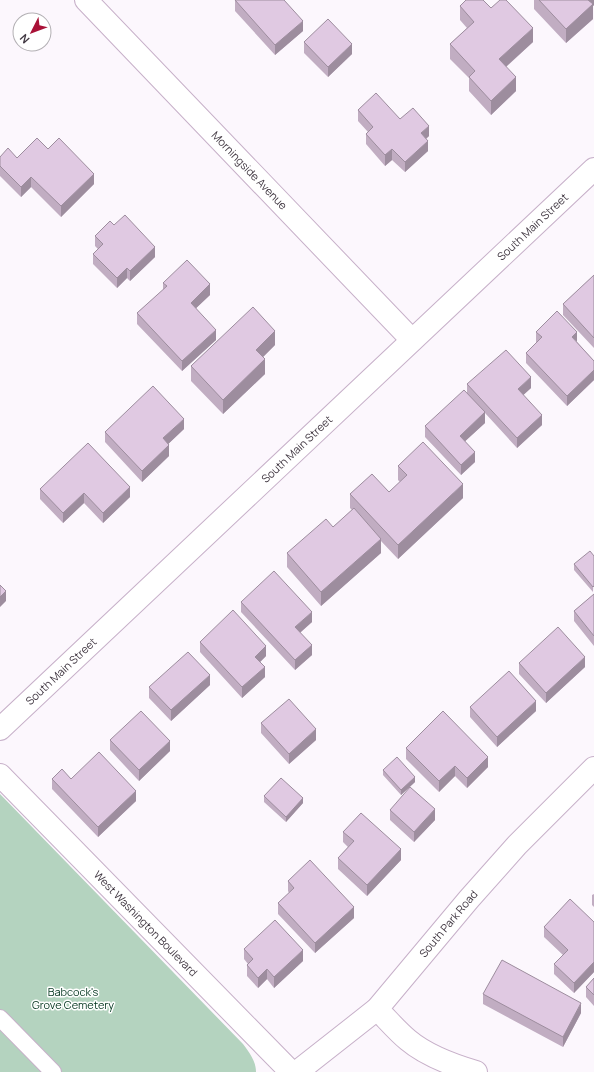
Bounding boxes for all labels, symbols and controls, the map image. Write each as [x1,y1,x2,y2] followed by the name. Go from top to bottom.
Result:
[12,12,52,52] north arrow
[16,31,32,47] text: N
[209,128,291,213] street label: Morningside Avenue
[494,189,571,264] street label: South Main Street
[258,412,335,486] street label: South Main Street
[22,634,99,708] street label: South Main Street
[91,867,201,979] street label: West Washington Boulevard
[415,887,480,960] street label: South Park Road
[32,984,114,1012] park label: Babcock's Grove Cemetery

